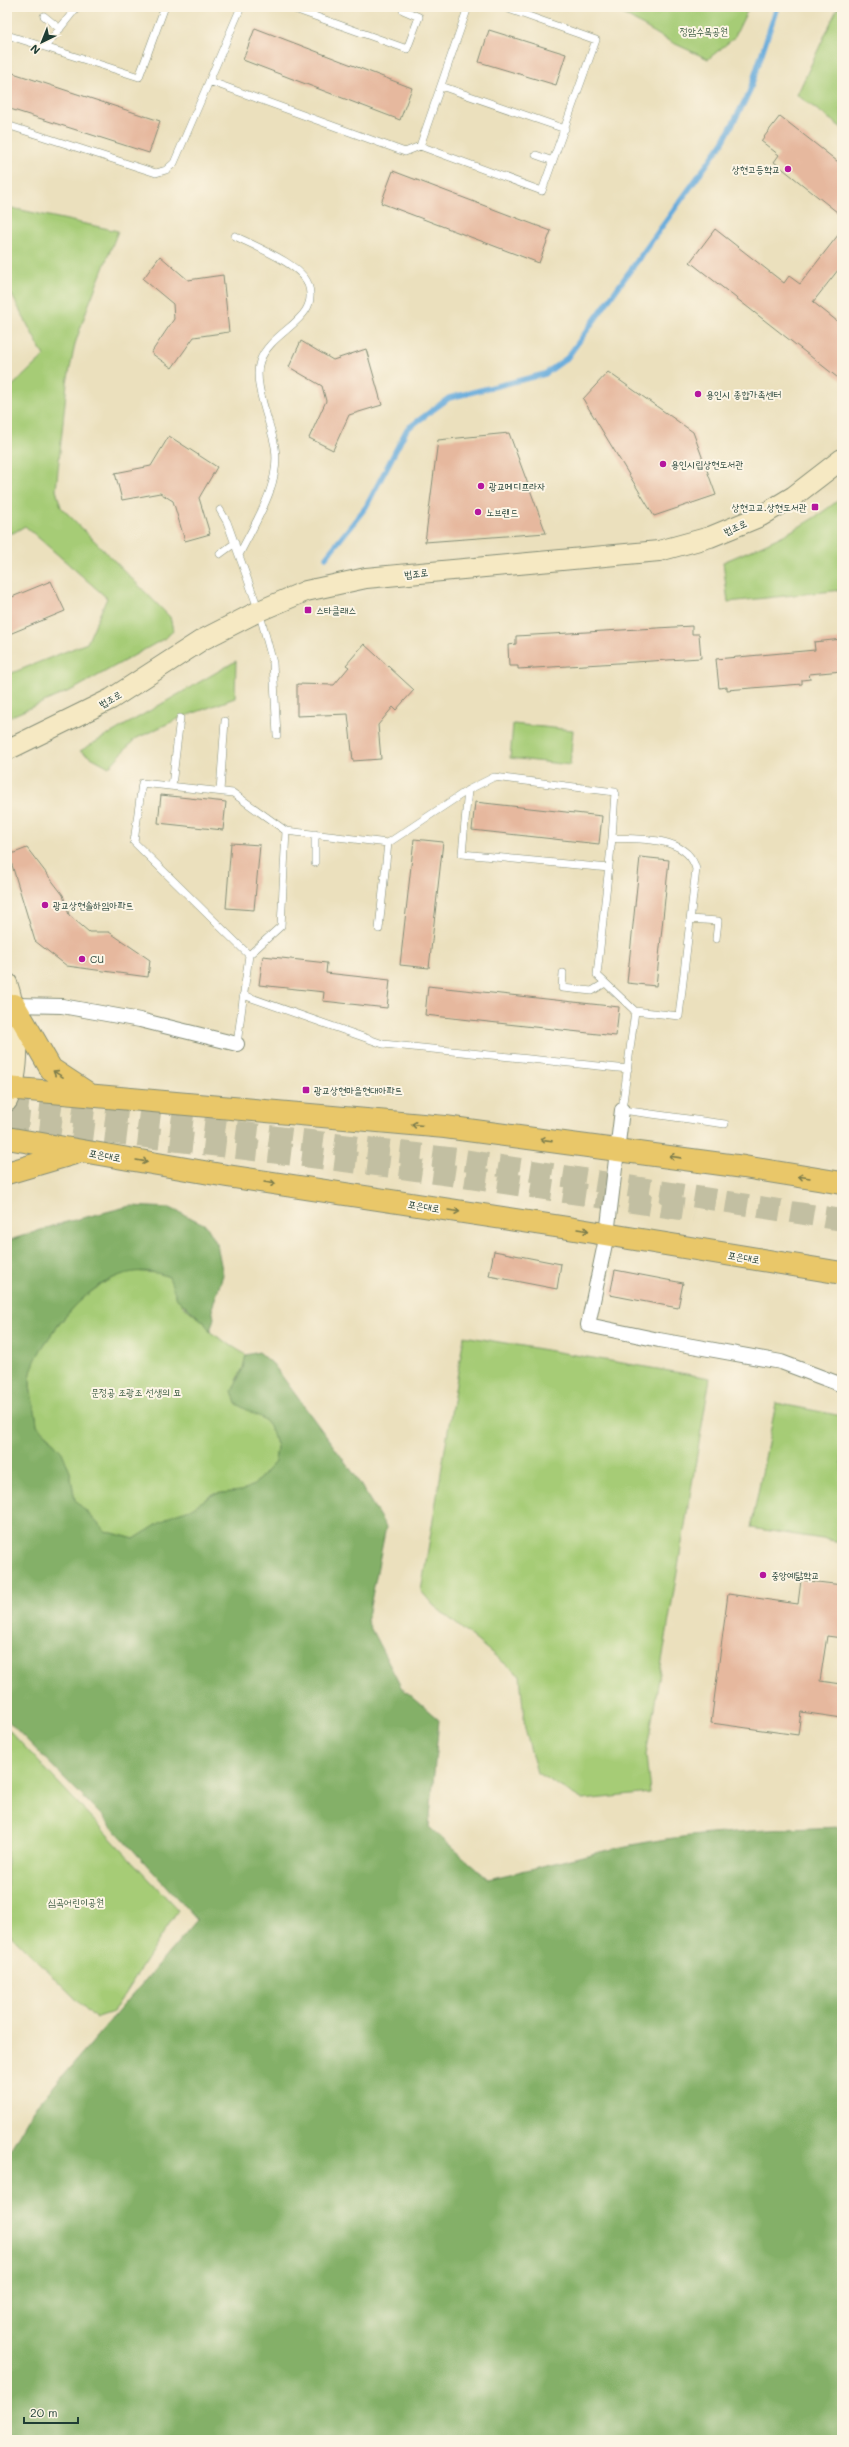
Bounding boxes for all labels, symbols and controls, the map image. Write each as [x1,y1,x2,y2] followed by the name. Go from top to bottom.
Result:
[22,22,62,62] north arrow
[680,24,728,38] park label: 정암수목공원
[27,41,43,58] text: N
[732,162,780,176] place label: 상현고등학교
[783,164,793,174] marker: 상현고등학교
[706,387,782,401] place label: 용인시 종합가족센터
[693,389,703,399] marker: 용인시 종합가족센터
[671,457,743,471] place label: 용인시립상현도서관
[658,459,668,469] marker: 용인시립상현도서관
[489,479,545,493] place label: 광교메디프라자
[476,481,486,491] marker: 광교메디프라자
[732,500,807,514] place label: 상현고교.상현도서관
[810,502,820,512] marker: 상현고교.상현도서관
[486,505,518,519] place label: 노브랜드
[473,507,483,517] marker: 노브랜드
[721,516,749,538] street label: 법조로
[403,565,429,581] street label: 법조로
[316,603,356,617] place label: 스타클래스
[303,605,313,615] marker: 스타클래스
[96,687,124,711] street label: 법조로
[53,898,133,912] place label: 광교상현솔하임아파트
[40,900,50,910] marker: 광교상현솔하임아파트
[90,952,104,966] place label: CU
[77,954,87,964] marker: CU
[52,1069,64,1077] one-way arrow
[314,1083,403,1097] place label: 광교상현마을현대아파트
[301,1085,311,1095] marker: 광교상현마을현대아파트
[411,1121,424,1129] one-way arrow
[540,1136,553,1144] one-way arrow
[88,1145,122,1165] street label: 포은대로
[669,1154,682,1161] one-way arrow
[135,1157,148,1165] one-way arrow
[797,1173,810,1181] one-way arrow
[263,1179,276,1187] one-way arrow
[407,1197,441,1215] street label: 포은대로
[447,1207,460,1215] one-way arrow
[576,1226,589,1234] one-way arrow
[727,1248,761,1266] street label: 포은대로
[91,1385,181,1399] park label: 문정공 조광조 선생의 묘
[771,1568,819,1582] place label: 중앙예닮학교
[758,1570,768,1580] marker: 중앙예닮학교
[48,1895,104,1909] park label: 심곡어린이공원
[24,2399,78,2425] scale bar
[30,2404,58,2420] text: 20 m

